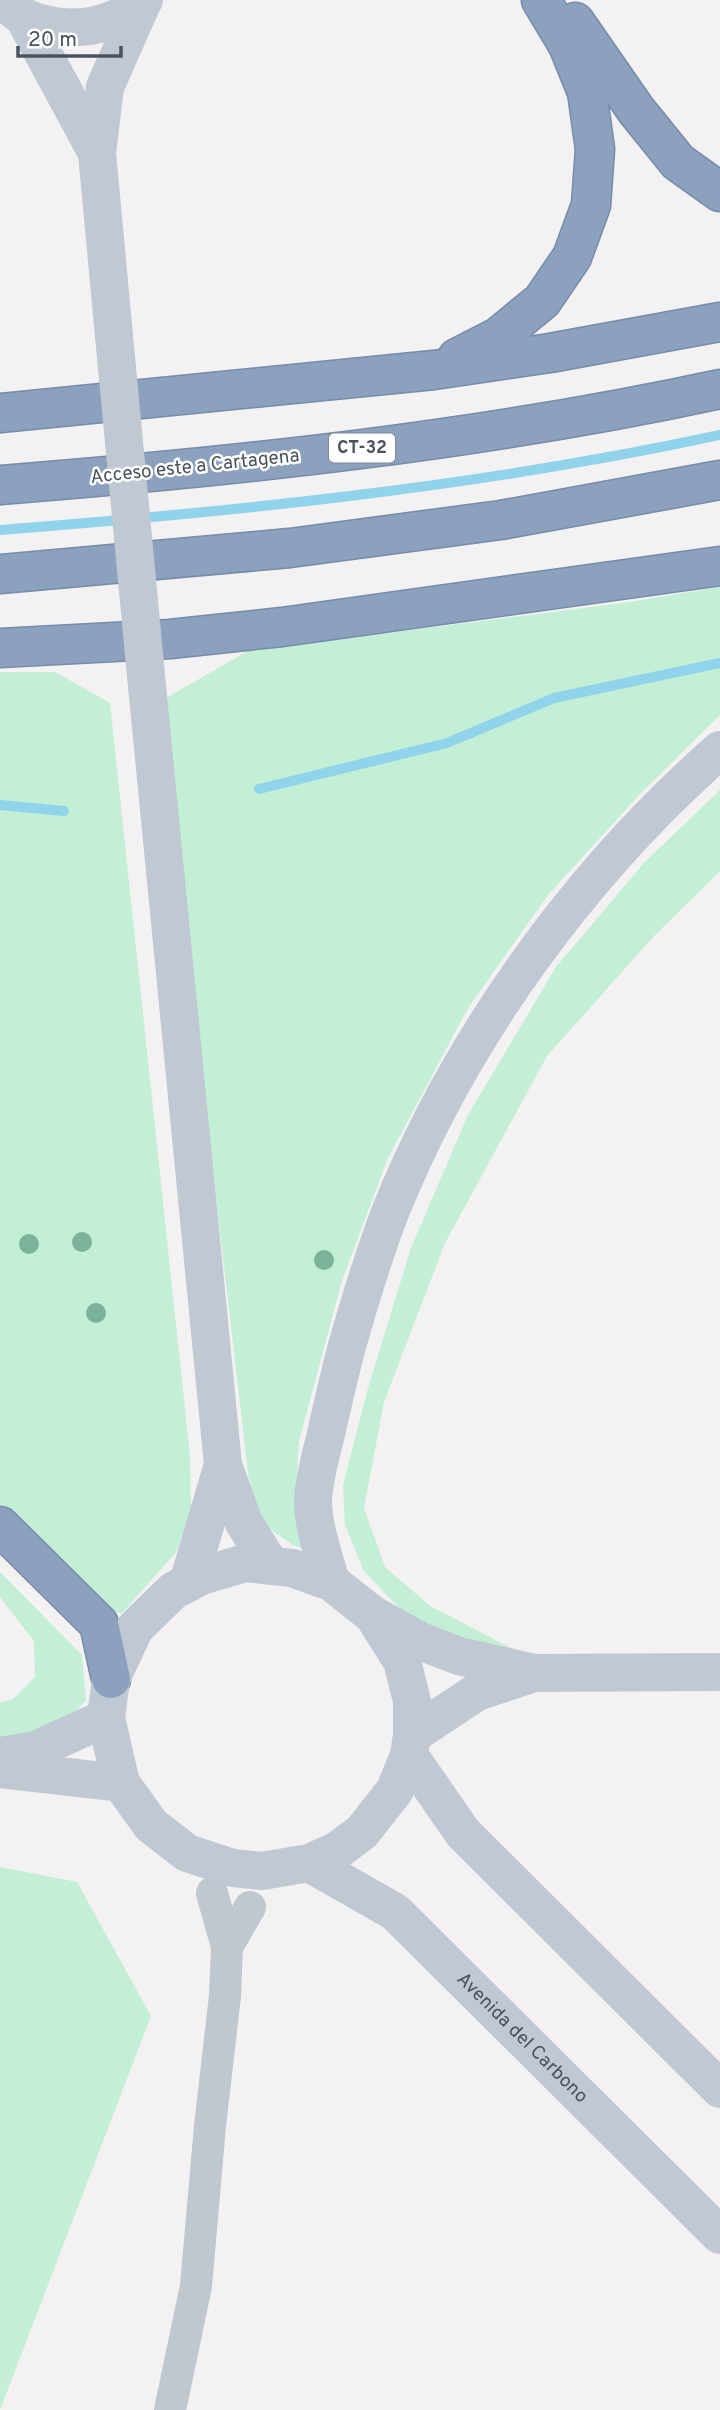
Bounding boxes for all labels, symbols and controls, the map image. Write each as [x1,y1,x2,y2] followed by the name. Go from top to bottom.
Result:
[18,14,121,58] scale bar
[28,27,77,54] text: 20 m
[329,434,395,462] road number: CT-32
[89,444,301,490] street label: Acceso este a Cartagena
[451,1968,593,2109] street label: Avenida del Carbono

